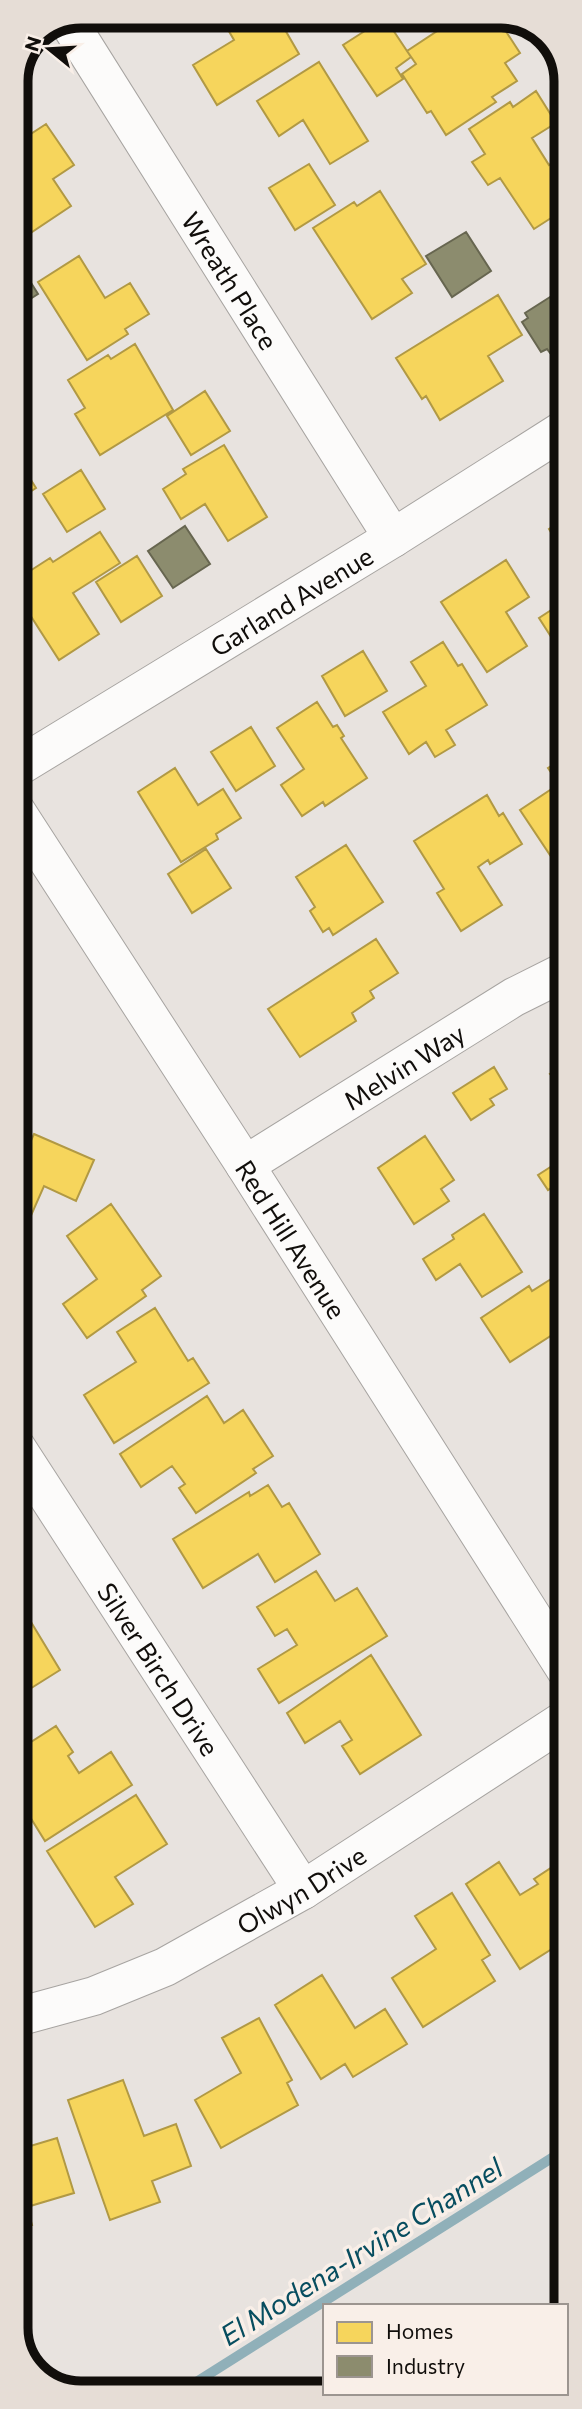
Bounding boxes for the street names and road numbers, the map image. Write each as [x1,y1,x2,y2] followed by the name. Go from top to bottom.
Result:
[176,206,286,354] street label: Wreath Place
[204,539,378,662] street label: Garland Avenue
[337,1017,470,1115] street label: Melvin Way
[230,1154,354,1324] street label: Red Hill Avenue
[92,1576,227,1761] street label: Silver Birch Drive
[231,1838,371,1940] street label: Olwyn Drive

